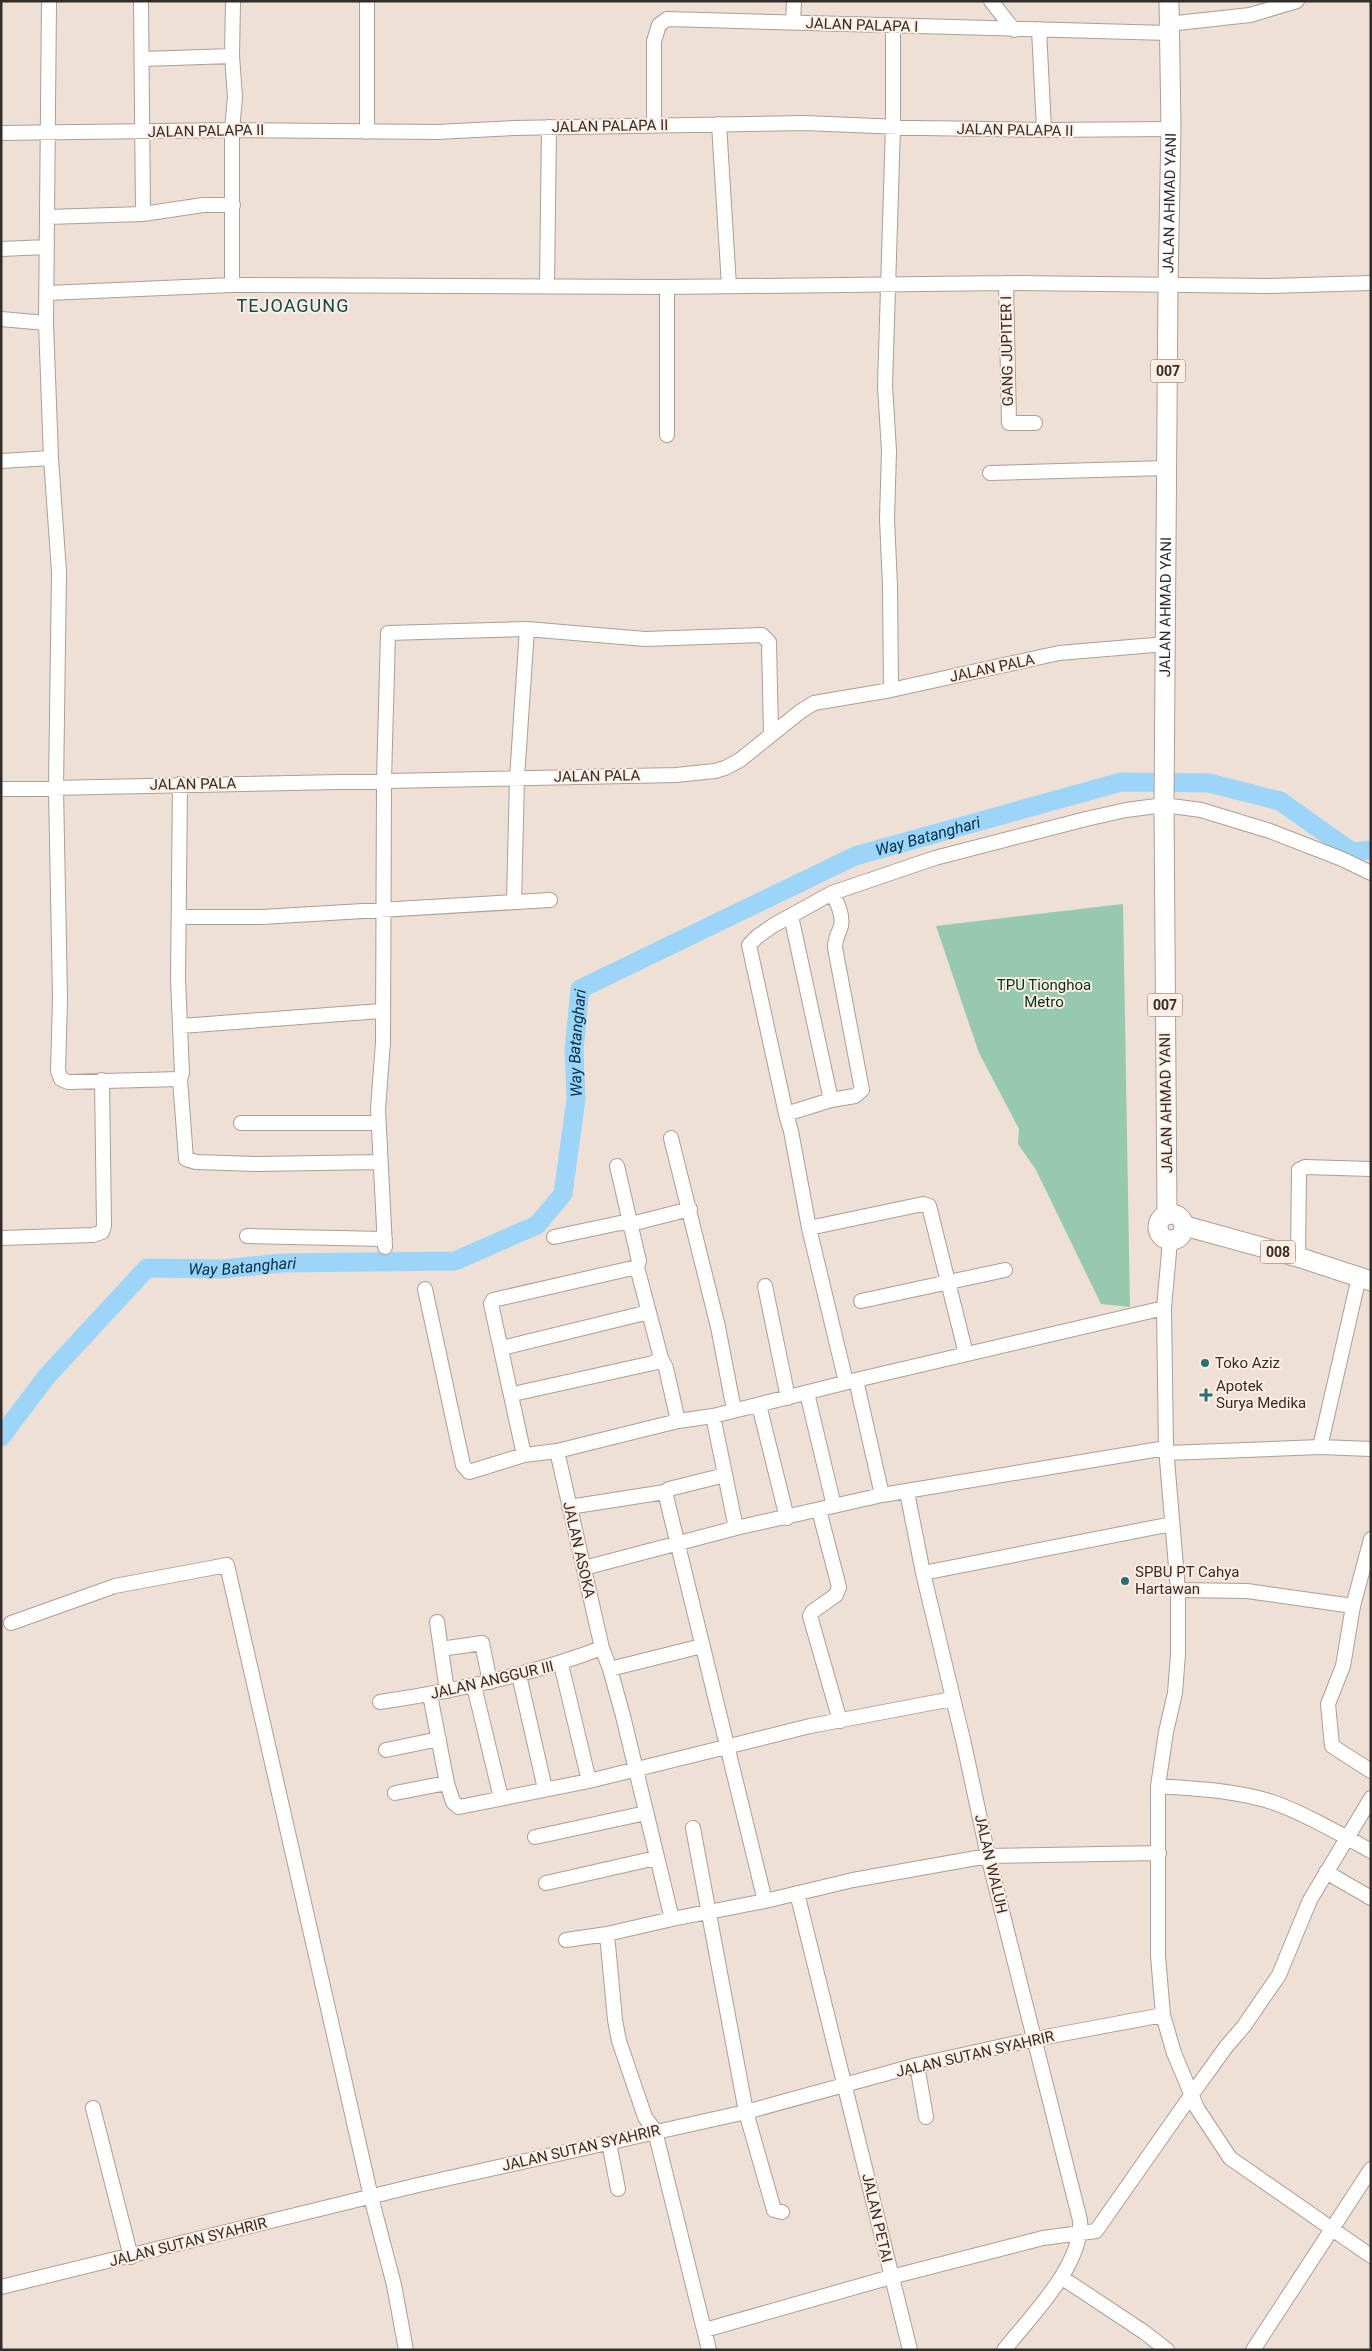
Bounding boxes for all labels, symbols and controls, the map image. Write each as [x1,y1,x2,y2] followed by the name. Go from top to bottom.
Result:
[805,14,919,36] street label: JALAN PALAPA I
[552,116,668,136] street label: JALAN PALAPA II
[957,120,1073,140] street label: JALAN PALAPA II
[148,121,264,141] street label: JALAN PALAPA II
[1159,133,1180,273] street label: JALAN AHMAD YANI
[237,295,349,316] district label: TEJOAGUNG
[997,296,1017,406] street label: GANG JUPITER I
[1150,360,1186,382] road number: 007
[1156,537,1175,677] street label: JALAN AHMAD YANI
[948,650,1036,686] street label: JALAN PALA
[554,766,641,786] street label: JALAN PALA
[150,774,237,794] street label: JALAN PALA
[873,813,983,860] water label: Way Batanghari
[997,976,1091,1011] park label: TPU Tionghoa Metro
[565,988,590,1097] water label: Way Batanghari
[1148,994,1182,1016] road number: 007
[1156,1033,1176,1173] street label: JALAN AHMAD YANI
[1260,1240,1296,1264] road number: 008
[188,1254,296,1279] water label: Way Batanghari
[1215,1354,1280,1372] place label: Toko Aziz
[1199,1357,1211,1369] marker: Toko Aziz
[1216,1377,1306,1412] place label: Apotek Surya Medika
[1200,1389,1212,1401] marker: Apotek Surya Medika
[559,1500,599,1600] street label: JALAN ASOKA
[1135,1563,1239,1598] place label: SPBU PT Cahya Hartawan
[1119,1575,1131,1587] marker: SPBU PT Cahya Hartawan
[428,1657,556,1703] street label: JALAN ANGGUR III
[971,1813,1011,1915] street label: JALAN WALUH
[894,2027,1056,2081] street label: JALAN SUTAN SYAHRIR
[500,2121,662,2175] street label: JALAN SUTAN SYAHRIR
[858,2172,896,2264] street label: JALAN PETAI
[107,2214,269,2270] street label: JALAN SUTAN SYAHRIR

